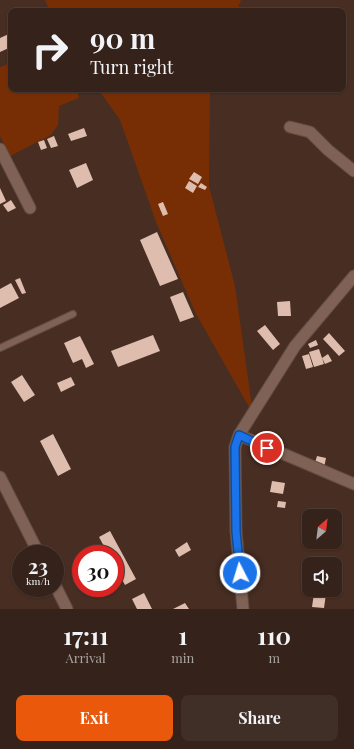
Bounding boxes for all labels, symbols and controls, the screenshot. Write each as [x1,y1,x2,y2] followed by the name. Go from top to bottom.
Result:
[90,19,155,56] text: 90 m
[24,24,76,76] icon: right
[90,55,173,79] text: Turn right
[250,431,284,465] pin
[256,437,278,459] icon: arrive
[302,509,342,549] north arrow
[302,509,342,597] map controls
[72,545,124,597] speed limit sign: 30
[28,552,48,579] text: 23
[219,552,261,594] position arrow
[302,557,342,597] button: sound
[26,574,50,588] text: km/h
[63,619,108,651] text: 17:11
[178,619,187,651] text: 1
[257,619,291,651] text: 110
[66,649,106,666] text: Arrival
[171,649,194,666] text: min
[268,649,280,666] text: m
[16,695,173,741] button: Exit
[181,695,338,741] button: Share

